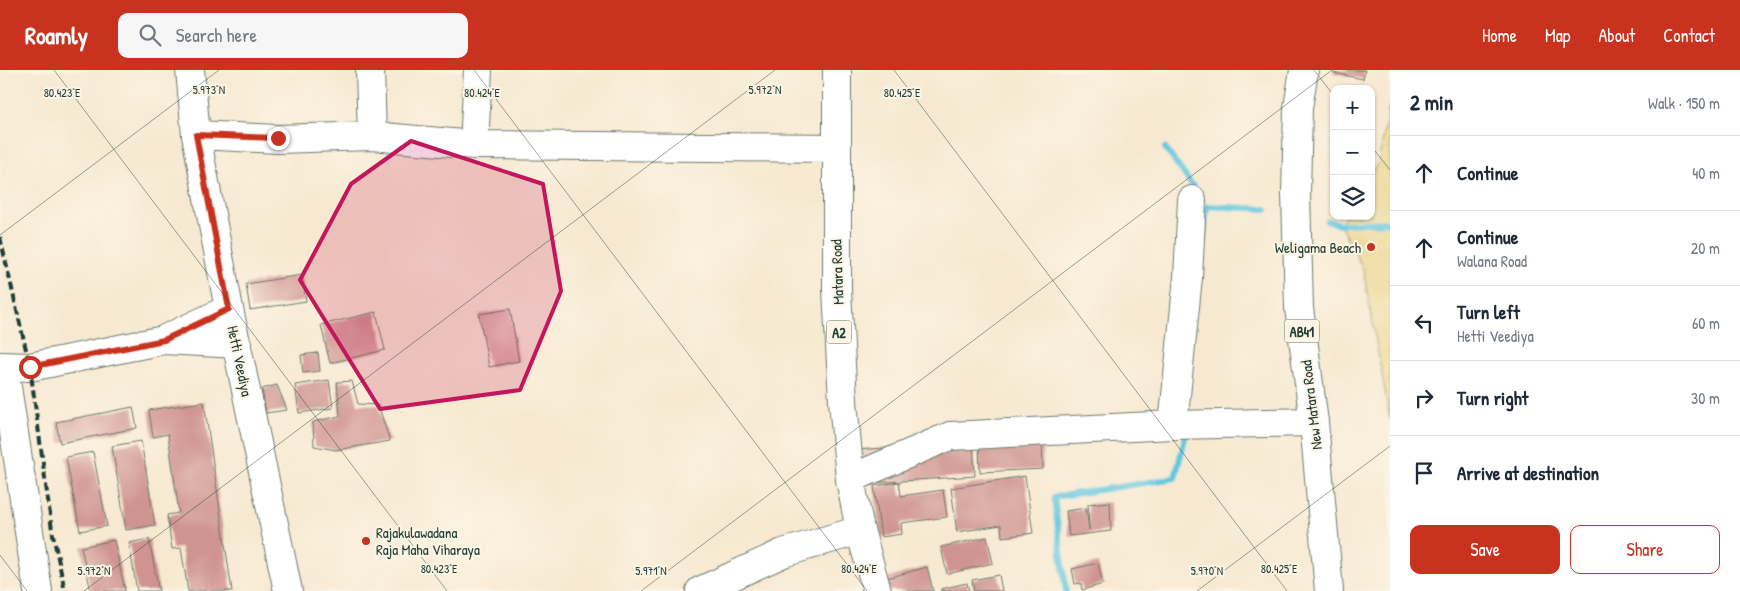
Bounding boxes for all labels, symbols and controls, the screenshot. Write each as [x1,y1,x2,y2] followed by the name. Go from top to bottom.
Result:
[118,13,468,58] search box
[25,19,88,51] text: Roamly
[136,21,164,49] icon: search
[176,22,257,48] text: Search here
[1482,23,1517,48] text: Home
[1545,23,1570,48] text: Map
[1598,23,1635,48] text: About
[1663,23,1715,48] text: Contact
[193,81,225,98] text: 5.973°N
[749,81,781,98] text: 5.972°N
[44,84,81,101] text: 80.423°E
[464,84,501,101] text: 80.424°E
[884,84,921,101] text: 80.425°E
[1330,85,1375,220] map controls
[1330,85,1375,130] button: +
[1410,88,1453,117] text: 2 min
[1648,92,1720,114] text: Walk · 150 m
[267,127,290,150] route end
[1330,130,1375,175] button: −
[1410,159,1438,187] icon: ahead
[1457,160,1518,186] text: Continue
[1692,162,1720,184] text: 40 m
[1330,175,1375,220] button: layers
[1457,224,1518,250] text: Continue
[1410,234,1438,262] icon: ahead
[1275,237,1361,258] place label: Weligama Beach
[1691,237,1720,259] text: 20 m
[825,239,849,305] street label: Matara Road
[1365,241,1377,253] marker: Weligama Beach
[1457,250,1527,272] text: Walana Road
[1457,299,1520,325] text: Turn left
[1410,309,1438,337] icon: left
[1692,312,1720,334] text: 60 m
[826,320,852,344] road number: A2
[1284,320,1320,342] road number: AB41
[222,324,258,398] street label: Hetti Veediya
[1457,325,1534,347] text: Hetti Veediya
[19,356,42,379] route start
[1295,359,1327,451] street label: New Matara Road
[1410,384,1438,412] icon: right
[1457,385,1528,411] text: Turn right
[1691,387,1720,409] text: 30 m
[1410,459,1438,487] icon: arrive
[1457,460,1599,486] text: Arrive at destination
[376,522,480,560] place label: Rajakulawadana Raja Maha Viharaya
[1410,525,1560,574] button: Save
[1570,525,1720,574] button: Share
[360,535,372,547] marker: Rajakulawadana Raja Maha Viharaya
[421,560,458,577] text: 80.423°E
[841,560,878,577] text: 80.424°E
[1261,560,1298,577] text: 80.425°E
[78,562,110,579] text: 5.972°N
[635,562,667,579] text: 5.971°N
[1191,562,1223,579] text: 5.970°N

